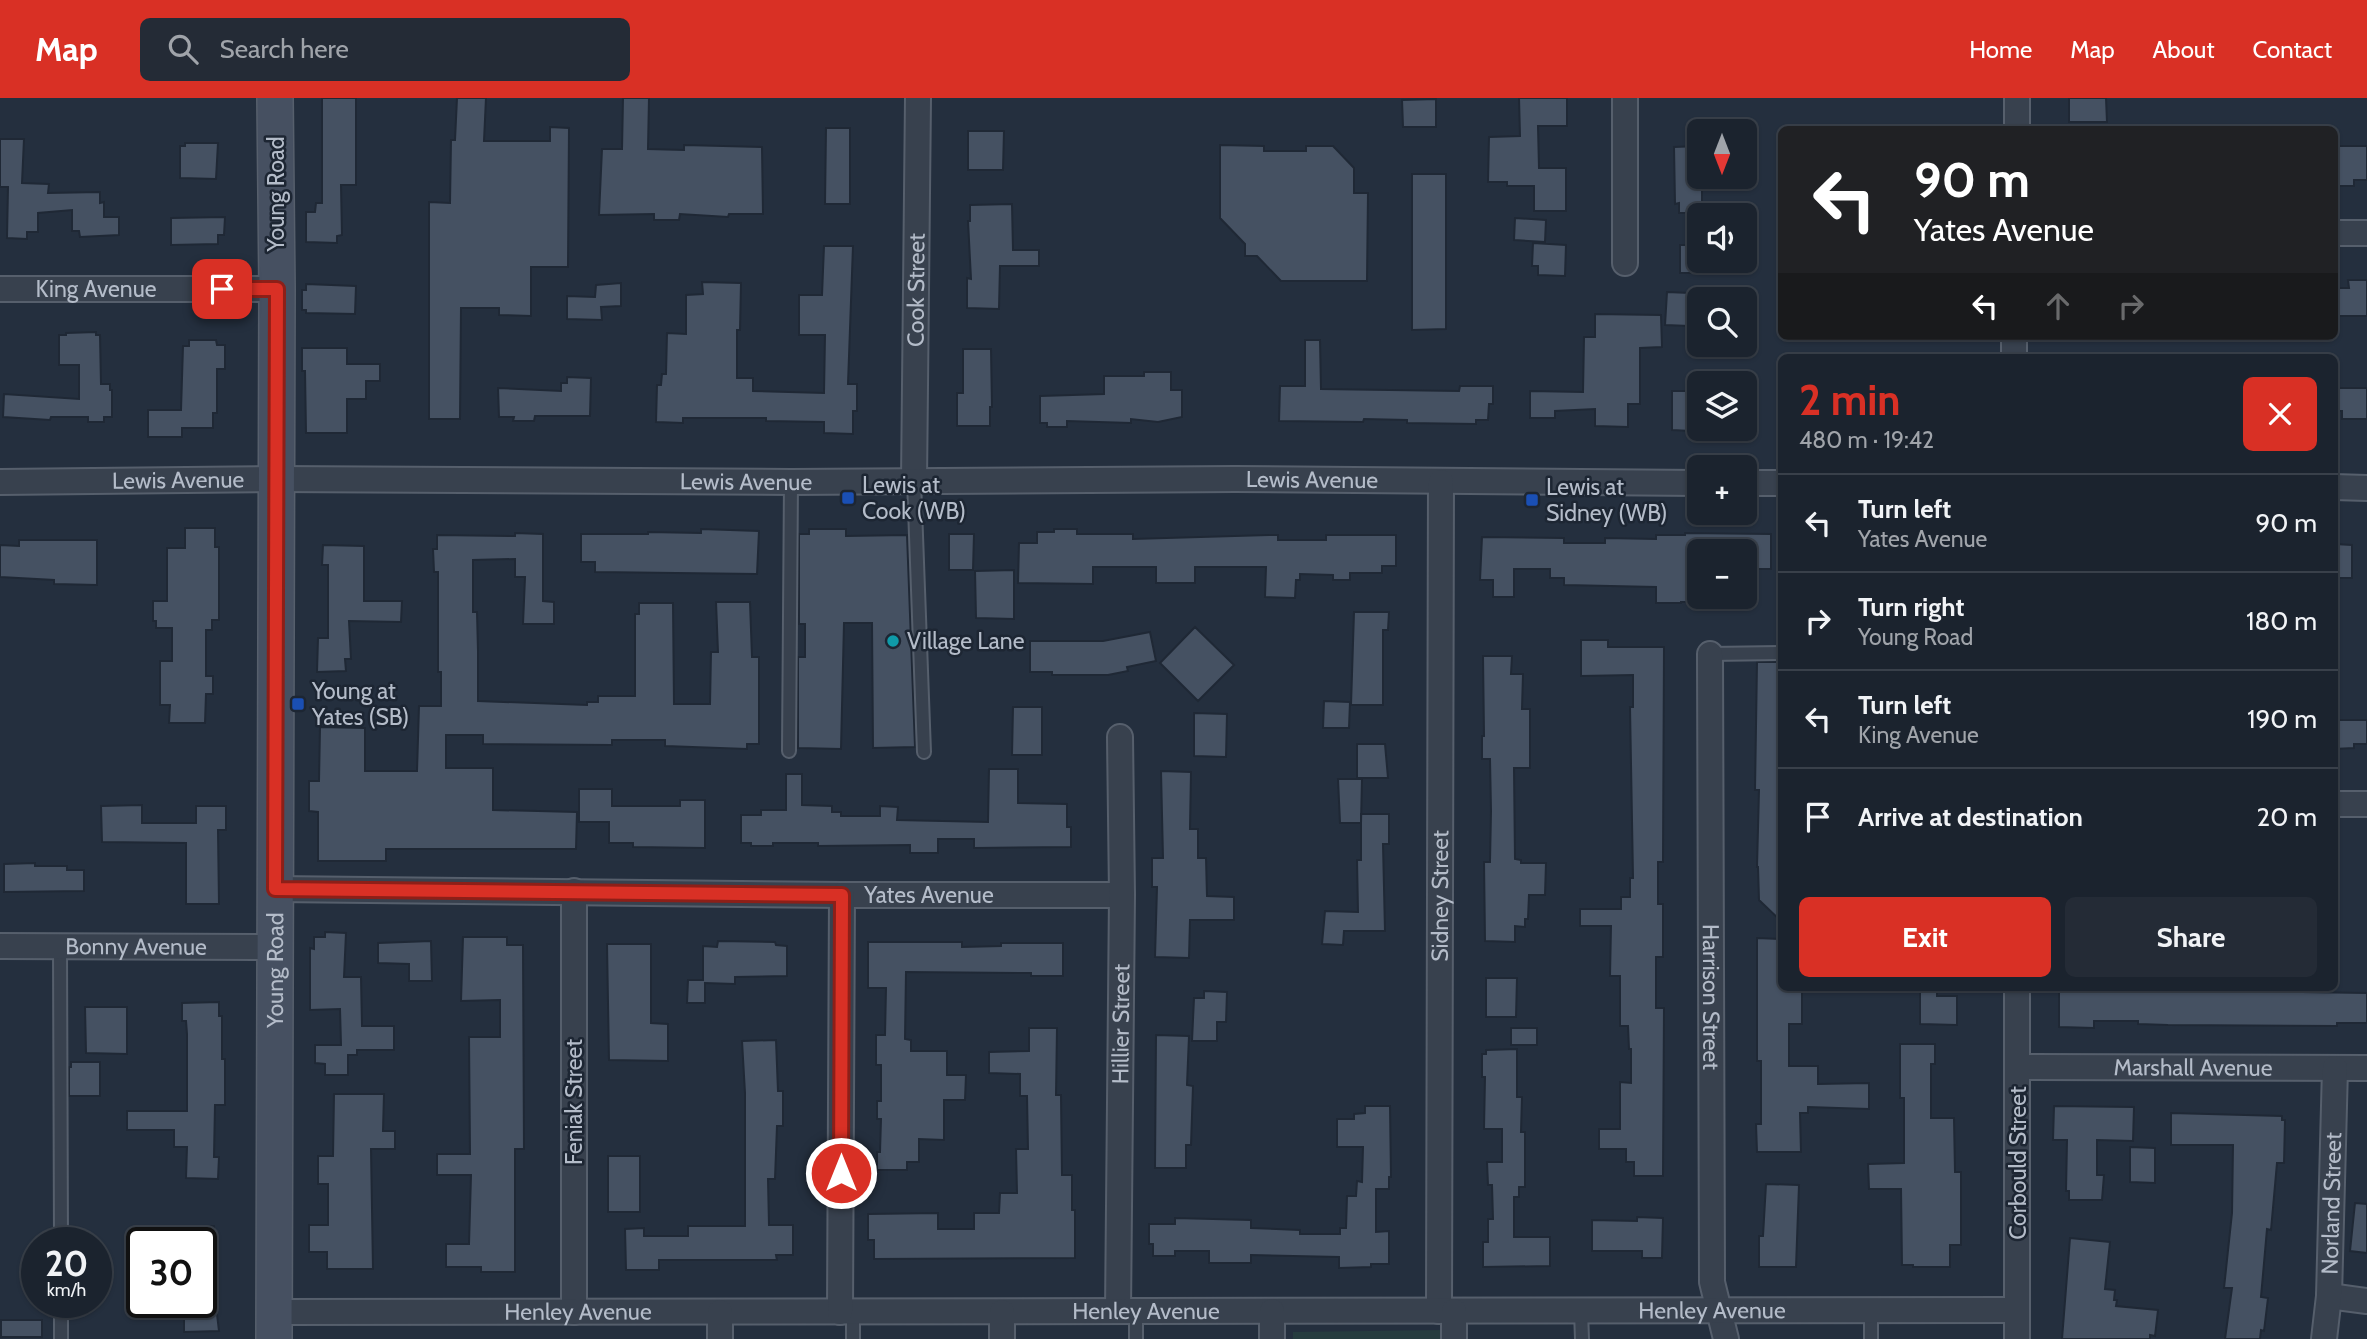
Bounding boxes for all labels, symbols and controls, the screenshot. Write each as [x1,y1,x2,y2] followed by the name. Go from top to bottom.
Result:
[140,18,630,81] search box
[35,29,98,69] text: Map
[164,30,202,68] icon: search
[220,33,349,65] text: Search here
[1969,35,2032,64] text: Home
[2070,35,2115,64] text: Map
[2153,35,2215,64] text: About
[2253,35,2332,64] text: Contact
[1687,119,1757,189] north arrow
[1687,119,1757,609] map controls
[262,136,290,253] street label: Young Road
[1914,150,2030,209] text: 90 m
[1799,154,1890,245] icon: left
[1687,203,1757,273] button: sound
[1914,210,2094,249] text: Yates Avenue
[901,233,931,347] street label: Cook Street
[192,259,252,319] pin
[203,270,241,308] icon: arrive
[36,275,157,303] street label: King Avenue
[1687,287,1757,357] button: search
[1966,287,2004,325] icon: left
[2039,287,2077,325] icon: ahead
[2112,287,2150,325] icon: right
[1687,371,1757,441] button: layers
[1799,374,1900,426] text: 2 min
[2243,377,2317,451] button: close
[1799,426,1934,454] text: 480 m · 19:42
[1687,455,1757,525] button: +
[112,465,245,495] street label: Lewis Avenue
[1246,465,1378,494] street label: Lewis Avenue
[680,467,812,496] street label: Lewis Avenue
[862,471,966,525] place label: Lewis at Cook (WB)
[1546,473,1668,527] place label: Lewis at Sidney (WB)
[840,490,856,506] marker: Lewis at Cook (WB)
[1524,492,1540,508] marker: Lewis at Sidney (WB)
[1858,493,1951,525] text: Turn left
[1799,504,1837,542] icon: left
[2255,507,2317,539] text: 90 m
[1858,525,1987,553] text: Yates Avenue
[1687,539,1757,609] button: −
[1858,591,1964,623] text: Turn right
[1799,602,1837,640] icon: right
[2246,605,2317,637] text: 180 m
[1858,623,1973,651] text: Young Road
[907,627,1025,655] place label: Village Lane
[885,633,901,649] marker: Village Lane
[311,677,409,731] place label: Young at Yates (SB)
[1858,689,1951,721] text: Turn left
[290,696,306,712] marker: Young at Yates (SB)
[1799,700,1837,738] icon: left
[2247,703,2317,735] text: 190 m
[1858,721,1979,749] text: King Avenue
[1799,798,1837,836] icon: arrive
[1858,801,2083,833] text: Arrive at destination
[2257,801,2317,833] text: 20 m
[1426,830,1454,962] street label: Sidney Street
[863,881,994,909] street label: Yates Avenue
[1799,897,2051,977] button: Exit
[2065,897,2317,977] button: Share
[261,912,289,1029] street label: Young Road
[1697,924,1725,1070] street label: Harrison Street
[65,932,207,961] street label: Bonny Avenue
[1106,964,1135,1084] street label: Hillier Street
[560,1039,588,1165] street label: Feniak Street
[2113,1053,2273,1082] street label: Marshall Avenue
[2004,1086,2032,1240] street label: Corbould Street
[2316,1132,2347,1275] street label: Norland Street
[804,1136,878,1210] position arrow
[126,1227,217,1318] speed limit sign: 30
[45,1242,88,1285] text: 20
[47,1279,86,1301] text: km/h
[1638,1296,1786,1324] street label: Henley Avenue
[1072,1297,1220,1325] street label: Henley Avenue
[504,1298,652,1326] street label: Henley Avenue

